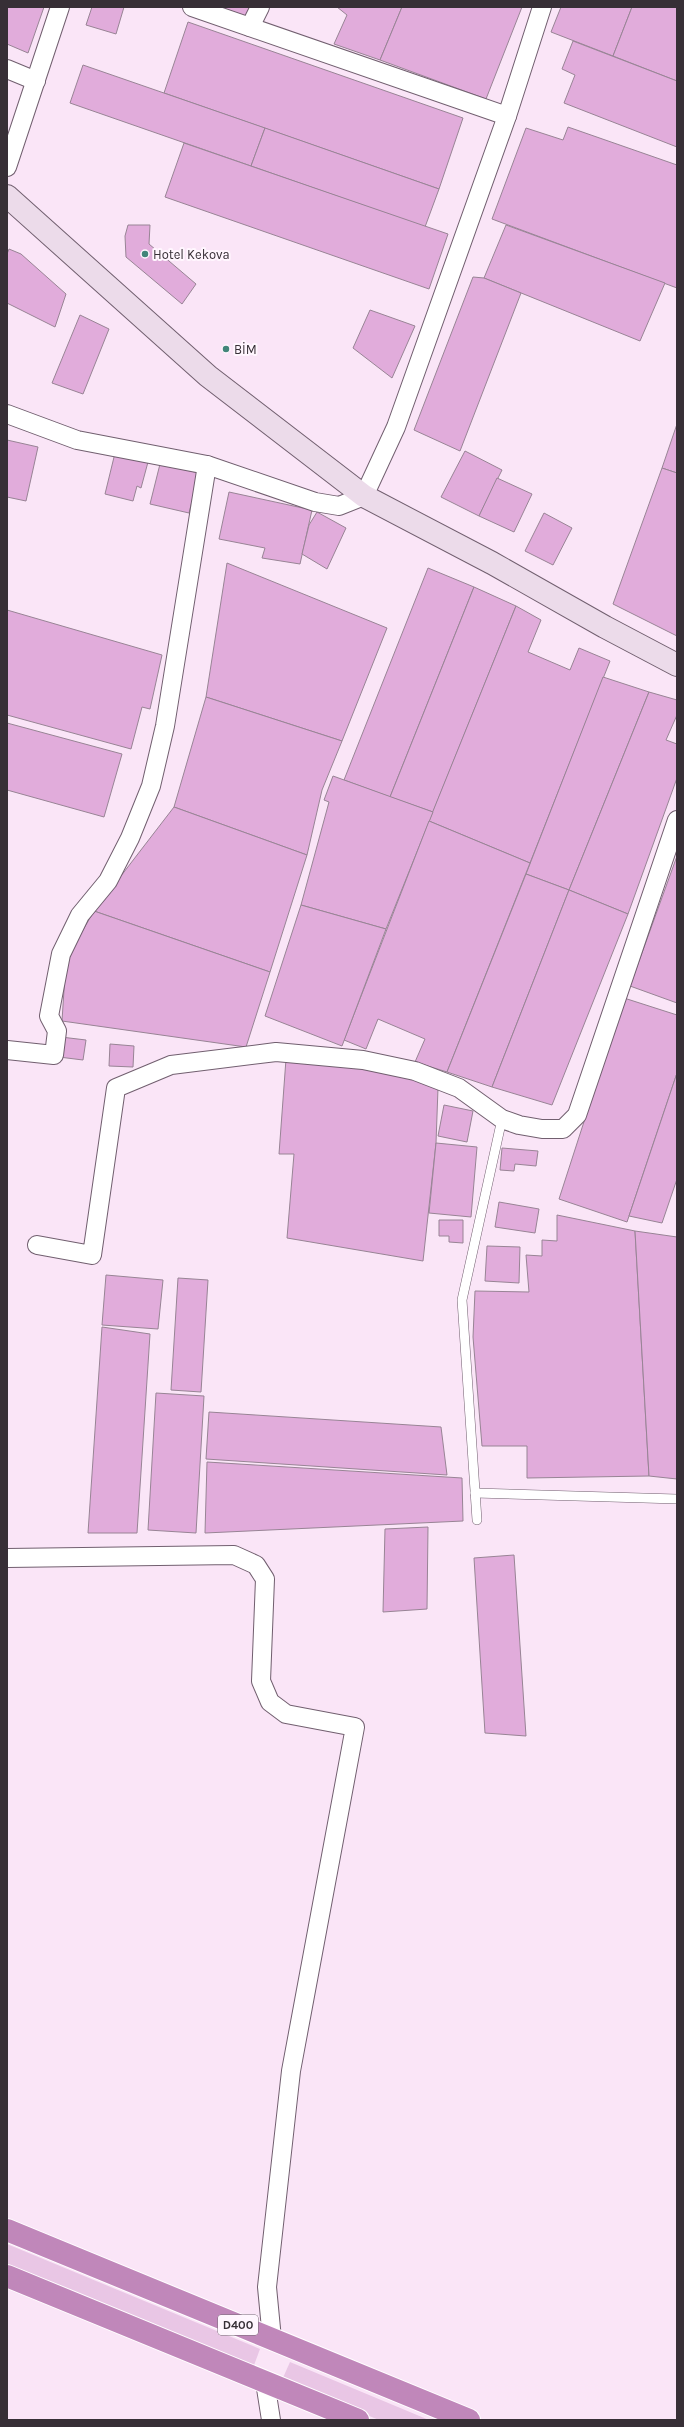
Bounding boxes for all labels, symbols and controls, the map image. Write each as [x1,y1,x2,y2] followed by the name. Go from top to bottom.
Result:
[153,247,230,262] place label: Hotel Kekova
[140,249,150,259] marker: Hotel Kekova
[234,342,257,357] place label: BİM
[221,344,231,354] marker: BİM
[218,2315,258,2335] road number: D400

